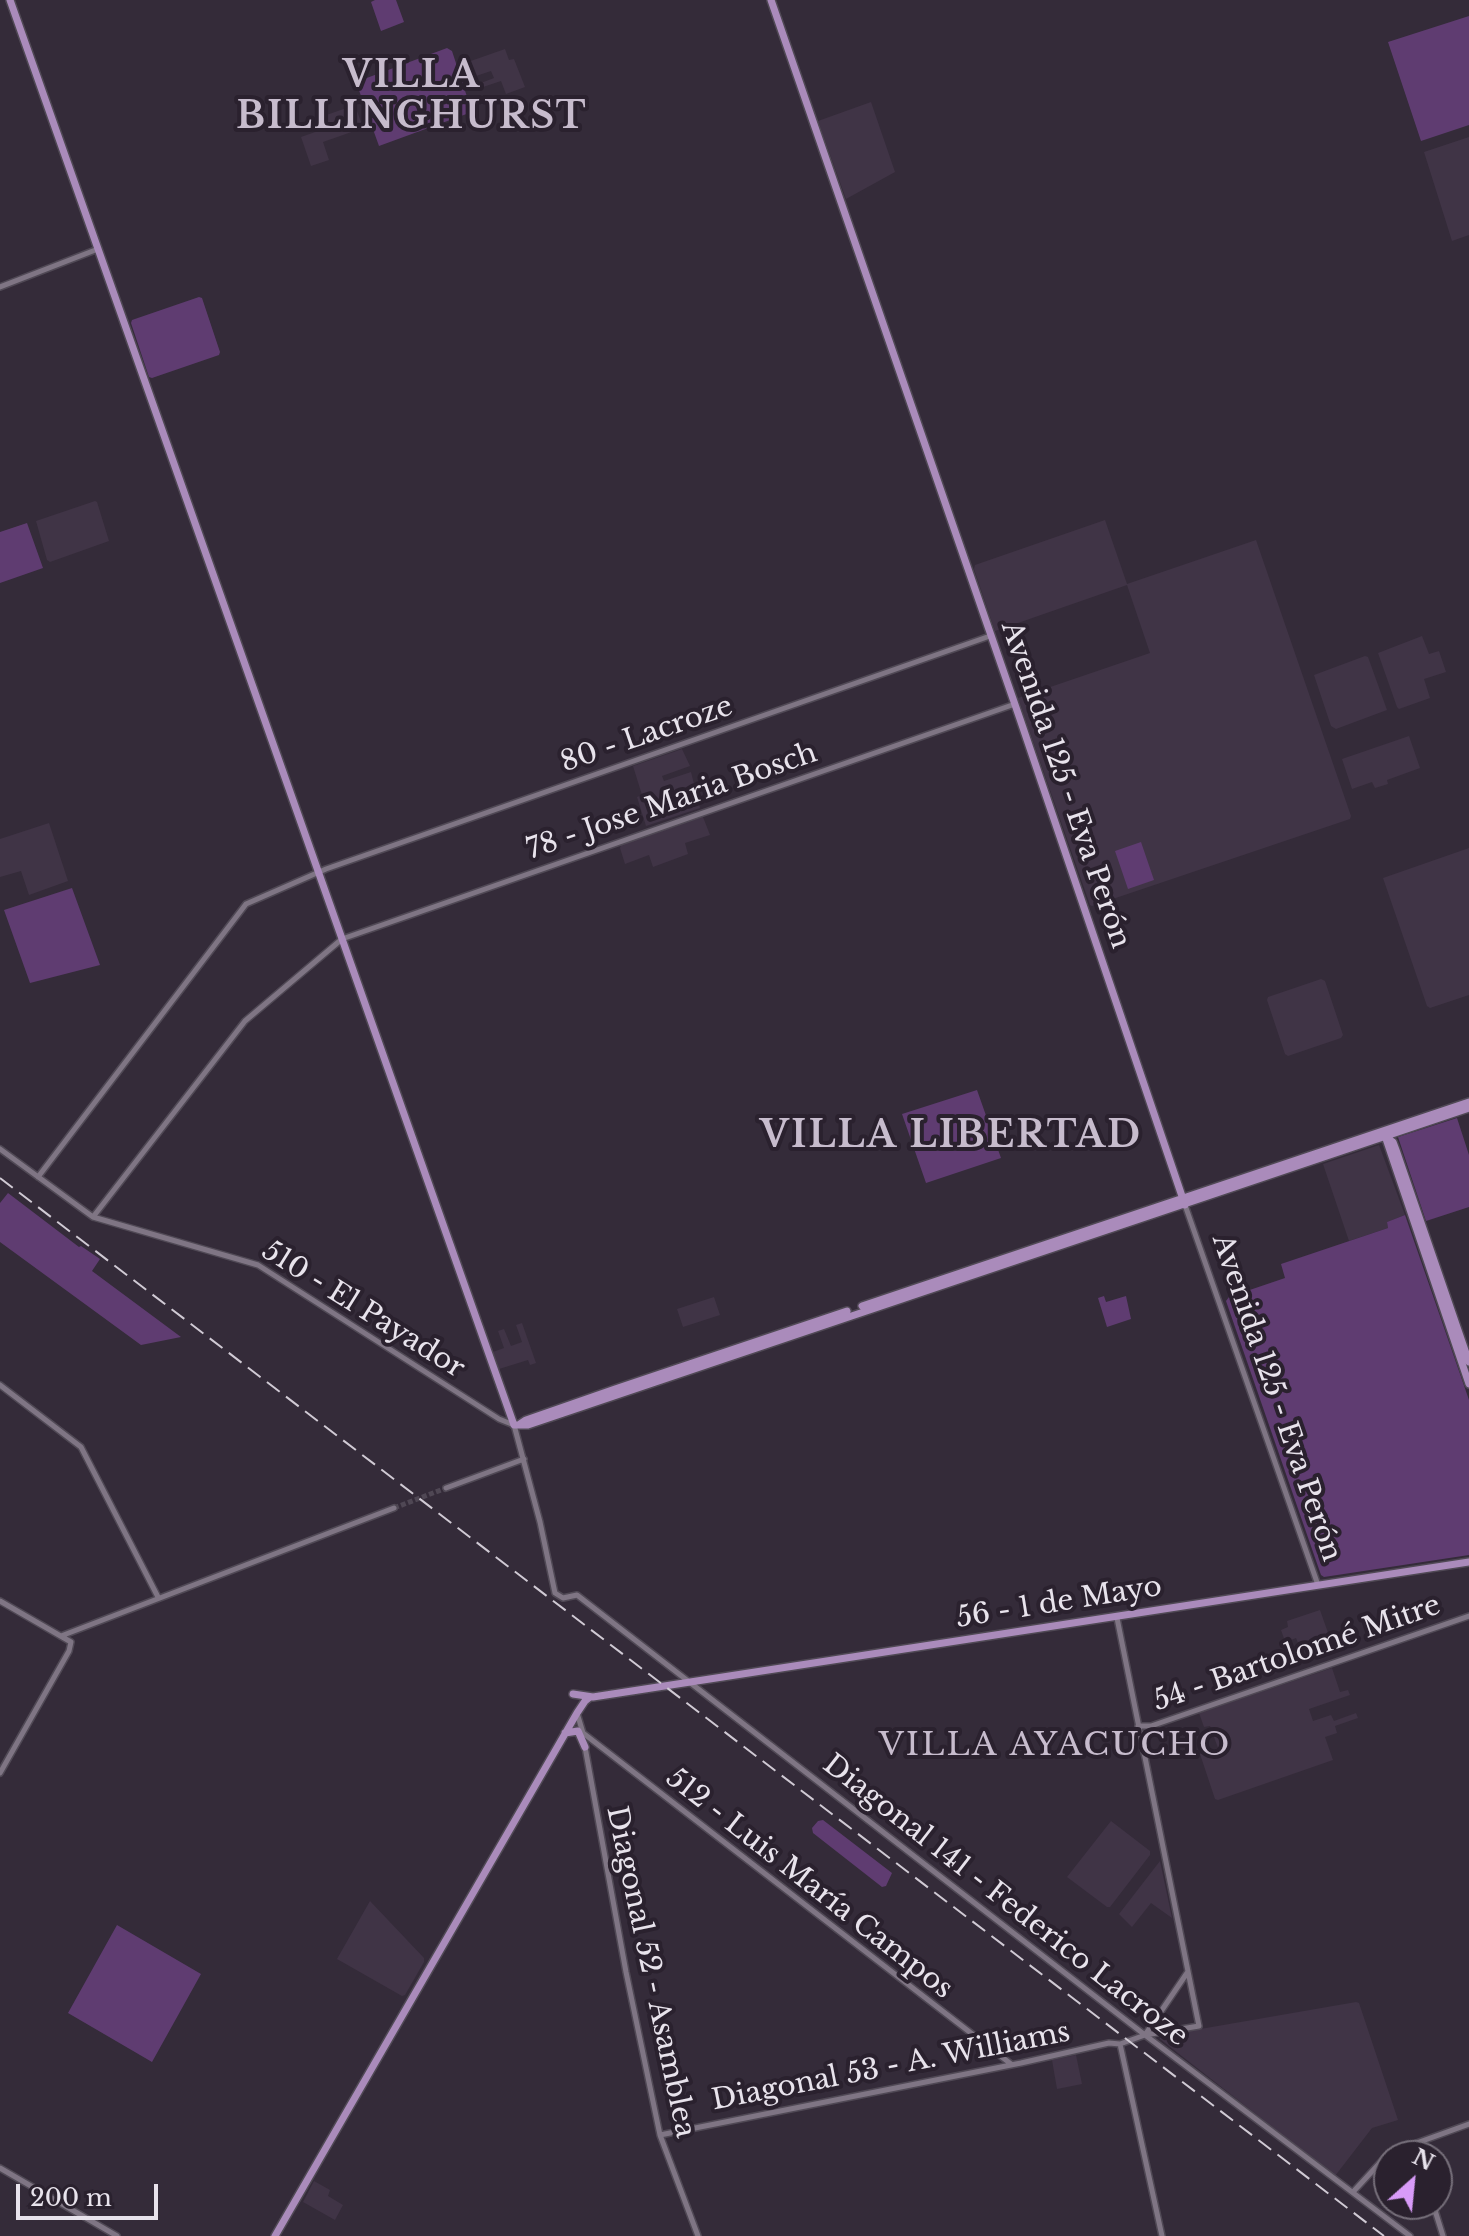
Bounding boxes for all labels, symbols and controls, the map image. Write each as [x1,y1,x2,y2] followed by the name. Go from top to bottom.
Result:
[236,55,588,140] district label: VILLA BILLINGHURST
[993,617,1137,953] street label: Avenida 125 - Eva Perón
[557,690,737,780] street label: 80 - Lacroze
[522,737,822,867] street label: 78 - Jose Maria Bosch
[760,1115,1142,1159] district label: VILLA LIBERTAD
[1204,1230,1348,1566] street label: Avenida 125 - Eva Perón
[256,1234,470,1386] street label: 510 - El Payador
[954,1570,1164,1636] street label: 56 - 1 de Mayo
[1149,1589,1445,1719] street label: 54 - Bartolomé Mitre
[879,1727,1231,1765] district label: VILLA AYACUCHO
[816,1748,1194,2054] street label: Diagonal 141 - Federico Lacroze
[659,1762,959,2006] street label: 512 - Luis María Campos
[598,1803,702,2141] street label: Diagonal 52 - Asamblea
[709,2016,1073,2118] street label: Diagonal 53 - A. Williams
[1373,2140,1453,2220] north arrow
[1408,2143,1439,2177] text: N
[20,2168,162,2218] scale bar
[30,2183,112,2212] text: 200 m

